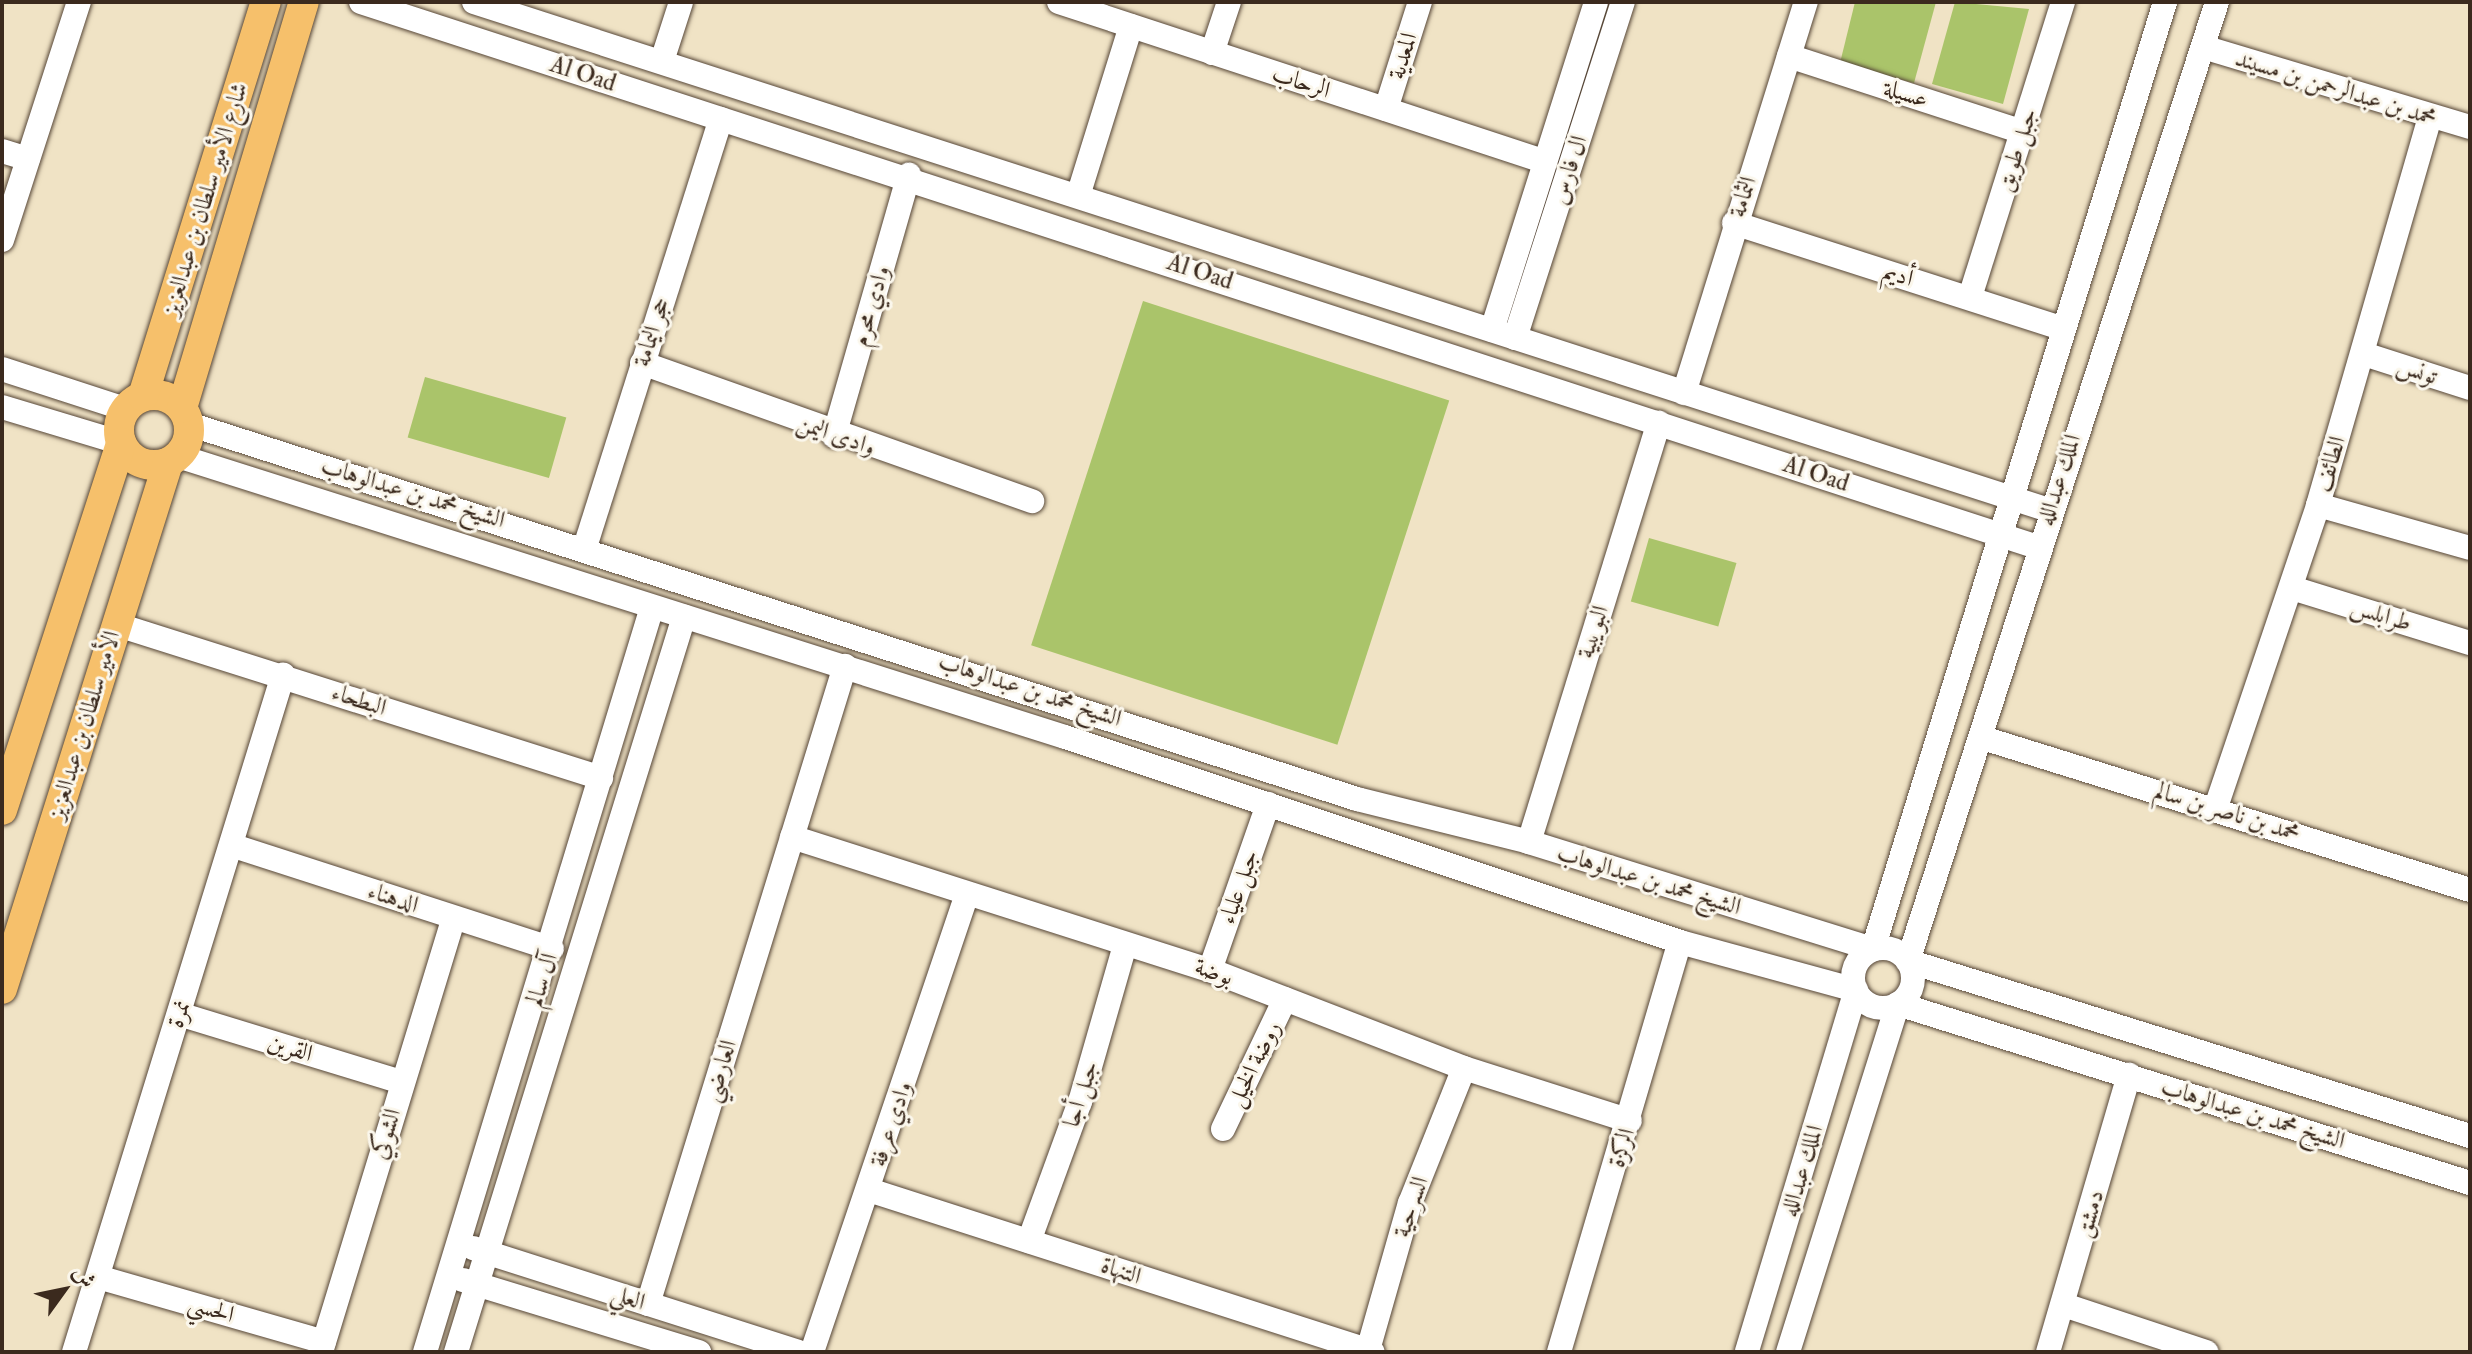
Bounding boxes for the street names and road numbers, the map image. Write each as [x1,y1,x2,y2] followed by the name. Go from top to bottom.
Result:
[1382,29,1424,83] street label: المعدية
[2232,44,2440,132] street label: محمد بن عبدالرحمن بن مسيند
[546,50,620,98] street label: Al Oad
[1268,59,1334,105] street label: الرحاب
[1880,73,1932,115] street label: عسيلة
[156,79,254,319] street label: شارع الأمير سلطان بن عبدالعزيز
[1990,105,2044,195] street label: جبل طويق
[1544,132,1594,208] street label: ال فارس
[1723,173,1763,221] street label: الثمامة
[1163,248,1237,296] street label: Al Oad
[1879,257,1917,293] street label: أديم
[846,262,896,350] street label: وادي محرم
[627,294,677,370] street label: حجر اليمامة
[2393,351,2441,391] street label: تونس
[793,408,879,462] street label: وادى اليمن
[2031,431,2087,529] street label: الملك عبدالله
[2308,433,2352,495] street label: الطائف
[1779,450,1853,498] street label: Al Oad
[317,451,509,535] street label: الشيخ محمد بن عبدالوهاب
[2347,592,2415,638] street label: طرابلس
[1571,602,1615,662] street label: البويبية
[42,627,126,823] street label: الأمير سلطان بن عبدالعزيز
[935,647,1125,733] street label: الشيخ محمد بن عبدالوهاب
[328,678,390,722] street label: البطحاء
[2151,776,2303,848] street label: محمد بن ناصر بن سالم
[1553,838,1745,922] street label: الشيخ محمد بن عبدالوهاب
[1213,846,1265,928] street label: جبل علياء
[364,876,422,920] street label: الدهناء
[520,950,564,1010] street label: آل سالم
[1191,952,1237,992] street label: بوضة
[161,996,197,1032] street label: نمرة
[1221,1016,1287,1112] street label: روضة الخيل
[264,1028,316,1068] street label: القرين
[697,1036,743,1106] street label: العارضي
[1057,1057,1105,1131] street label: جبل أجا
[2157,1072,2349,1156] street label: الشيخ محمد بن عبدالوهاب
[864,1078,918,1170] street label: وادي عرفة
[365,1105,407,1163] street label: الشوكي
[1774,1122,1830,1220] street label: الملك عبدالله
[1602,1125,1642,1171] street label: الركزة
[1387,1173,1435,1241] street label: السرحية
[2069,1187,2111,1241] street label: دمشق
[1097,1251,1145,1291] street label: التنهاة
[607,1279,649,1317] street label: العلي
[184,1289,238,1329] street label: الحسي

